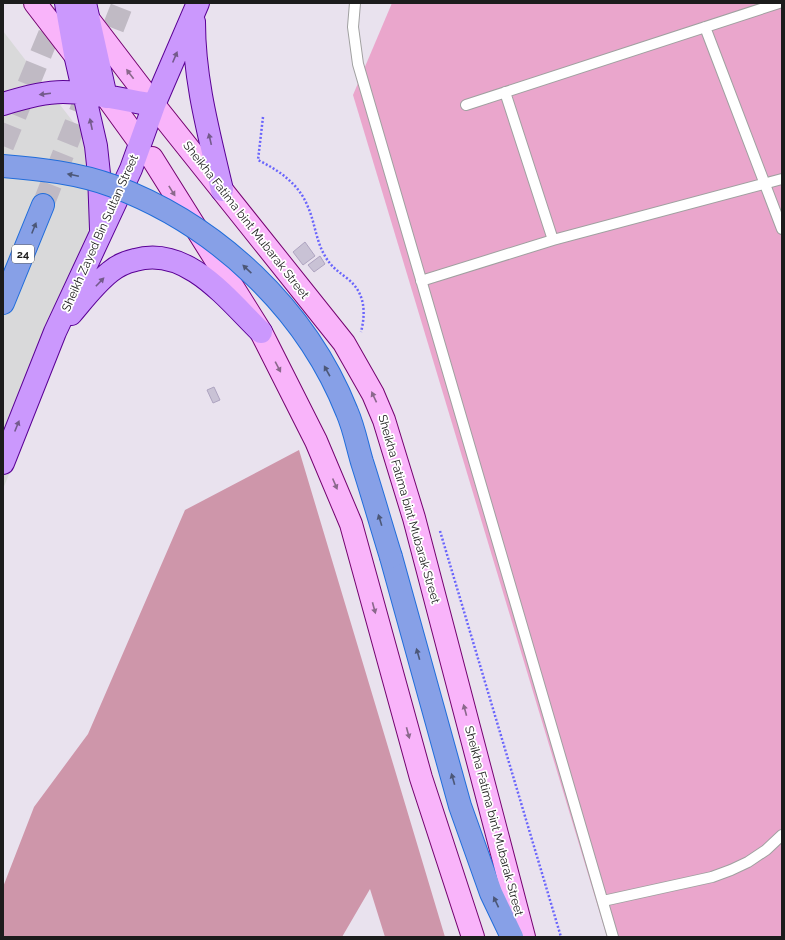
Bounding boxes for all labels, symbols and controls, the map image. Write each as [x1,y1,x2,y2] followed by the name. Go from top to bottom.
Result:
[173,50,179,62] one-way arrow
[127,69,135,79] one-way arrow
[39,91,51,97] one-way arrow
[88,118,94,130] one-way arrow
[206,132,212,145] one-way arrow
[180,138,312,302] street label: Sheikha Fatima bint Mubarak Street
[59,152,141,314] street label: Sheikh Zayed Bin Sultan Street
[67,172,80,178] one-way arrow
[169,185,176,197] one-way arrow
[31,223,37,234] one-way arrow
[12,245,34,263] road number: 24
[242,265,252,274] one-way arrow
[95,277,105,287] one-way arrow
[275,361,282,373] one-way arrow
[324,365,330,377] one-way arrow
[371,391,377,403] one-way arrow
[375,413,443,605] street label: Sheikha Fatima bint Mubarak Street
[15,420,21,432] one-way arrow
[332,479,338,491] one-way arrow
[377,513,383,525] one-way arrow
[371,602,377,614] one-way arrow
[415,648,421,660] one-way arrow
[462,703,468,715] one-way arrow
[462,725,526,917] street label: Sheikha Fatima bint Mubarak Street
[406,727,412,740] one-way arrow
[450,773,456,785] one-way arrow
[492,895,498,907] one-way arrow

